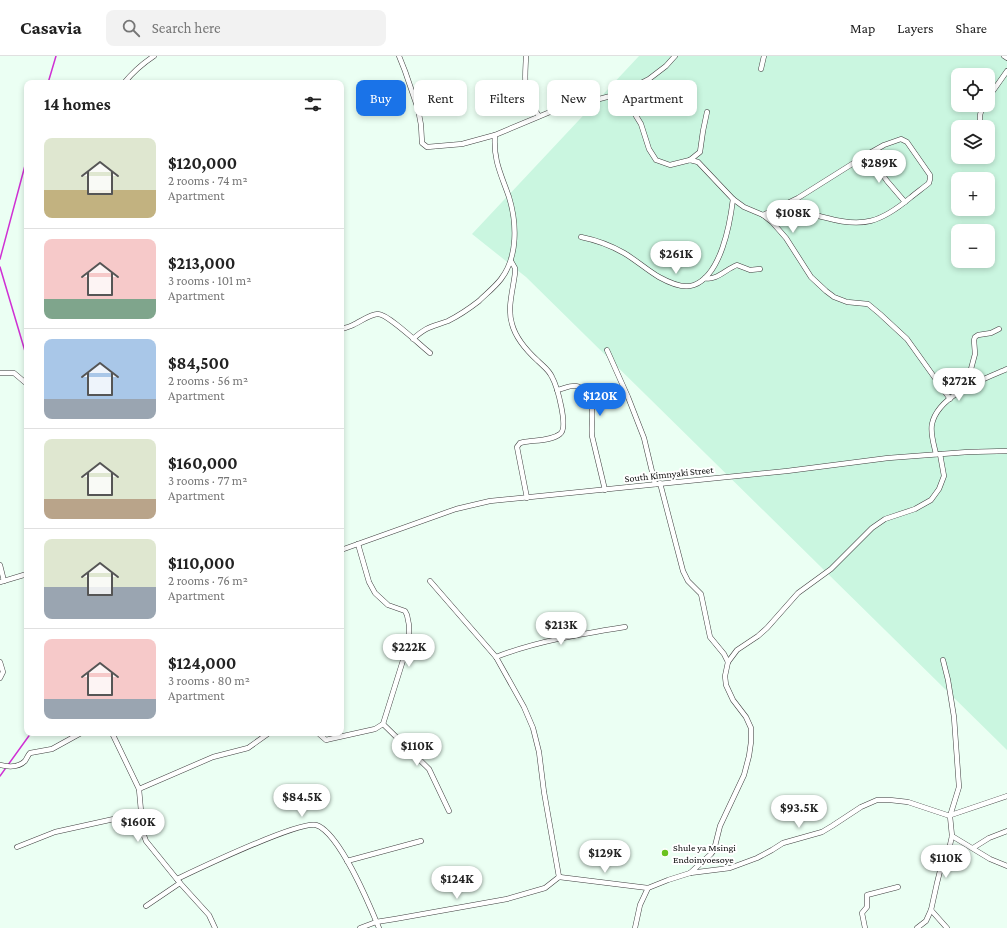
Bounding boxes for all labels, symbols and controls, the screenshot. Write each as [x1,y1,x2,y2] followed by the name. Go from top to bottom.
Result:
[106,10,386,46] search box
[20,17,82,38] text: Casavia
[120,17,142,39] icon: search
[152,20,221,36] text: Search here
[850,20,875,36] text: Map
[897,20,934,36] text: Layers
[956,20,987,36] text: Share
[951,68,995,268] map controls
[951,68,995,112] button: locate
[356,80,406,116] chip: Buy
[414,80,467,116] chip: Rent
[475,80,539,116] chip: Filters
[547,80,600,116] chip: New
[608,80,697,116] chip: Apartment
[302,93,324,115] icon: filters
[44,95,111,114] text: 14 homes
[951,120,995,164] button: layers
[851,150,907,184] pin: $289K
[76,154,124,202] icon: home
[168,154,237,173] text: $120,000
[861,155,897,170] text: $289K
[951,172,995,216] button: +
[168,173,248,188] text: 2 rooms · 74 m²
[168,188,225,203] text: Apartment
[765,200,821,234] pin: $108K
[775,205,811,220] text: $108K
[951,224,995,268] button: −
[648,241,704,275] pin: $261K
[659,246,693,261] text: $261K
[168,254,235,273] text: $213,000
[76,255,124,303] icon: home
[168,273,251,288] text: 3 rooms · 101 m²
[168,288,225,303] text: Apartment
[168,354,229,373] text: $84,500
[76,355,124,403] icon: home
[931,368,987,402] pin: $272K
[168,373,248,388] text: 2 rooms · 56 m²
[942,373,976,388] text: $272K
[572,383,628,417] pin: $120K
[168,388,225,403] text: Apartment
[583,388,617,403] text: $120K
[168,454,238,473] text: $160,000
[76,455,124,503] icon: home
[624,464,715,484] street label: South Kimnyaki Street
[168,473,247,488] text: 3 rooms · 77 m²
[168,488,225,503] text: Apartment
[168,554,235,573] text: $110,000
[76,555,124,603] icon: home
[168,573,248,588] text: 2 rooms · 76 m²
[168,588,225,603] text: Apartment
[533,612,589,646] pin: $213K
[545,617,577,632] text: $213K
[381,634,437,668] pin: $222K
[392,639,426,654] text: $222K
[168,654,236,673] text: $124,000
[76,655,124,703] icon: home
[168,673,250,688] text: 3 rooms · 80 m²
[168,688,225,703] text: Apartment
[389,733,445,767] pin: $110K
[401,738,433,753] text: $110K
[269,784,335,818] pin: $84.5K
[282,789,322,804] text: $84.5K
[766,795,832,829] pin: $93.5K
[780,800,818,815] text: $93.5K
[110,809,166,843] pin: $160K
[121,814,155,829] text: $160K
[577,840,633,874] pin: $129K
[673,842,736,865] place label: Shule ya Msingi Endoinyoesoye
[588,845,622,860] text: $129K
[918,845,974,879] pin: $110K
[660,848,670,858] marker: Shule ya Msingi Endoinyoesoye
[930,850,962,865] text: $110K
[429,866,485,900] pin: $124K
[440,871,474,886] text: $124K

